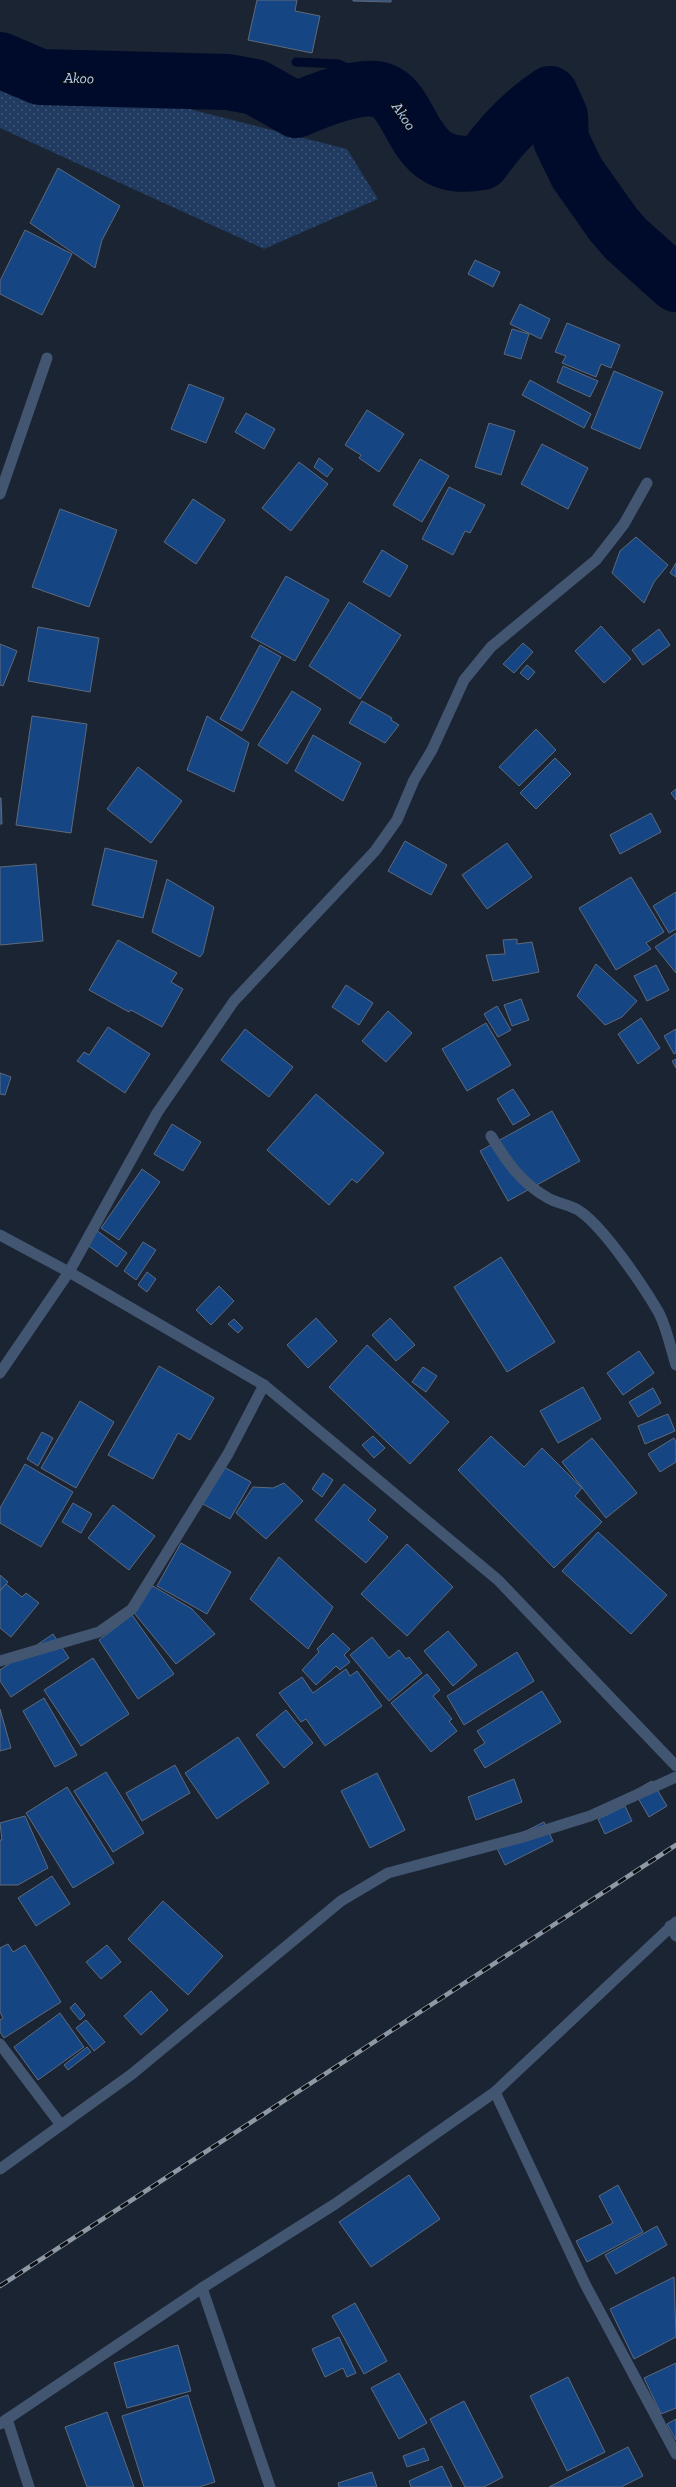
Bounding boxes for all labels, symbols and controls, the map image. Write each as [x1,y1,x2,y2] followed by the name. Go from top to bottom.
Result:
[63,68,95,88] water label: Akoo
[387,98,420,134] water label: Akoo

